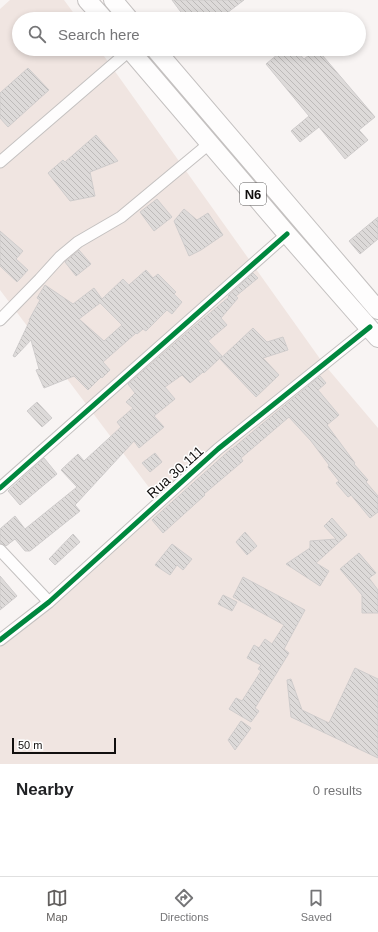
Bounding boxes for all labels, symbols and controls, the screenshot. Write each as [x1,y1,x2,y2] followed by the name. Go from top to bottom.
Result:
[12,12,366,56] search box
[26,23,48,45] icon: search
[58,26,140,43] text: Search here
[240,183,266,205] road number: N6
[144,442,207,501] street label: Rua 30.111
[12,736,116,755] scale bar
[18,739,42,751] text: 50 m
[16,780,74,799] text: Nearby
[313,783,362,798] text: 0 results
[46,887,68,923] tab: Map
[160,887,209,923] tab: Directions
[301,887,332,923] tab: Saved

